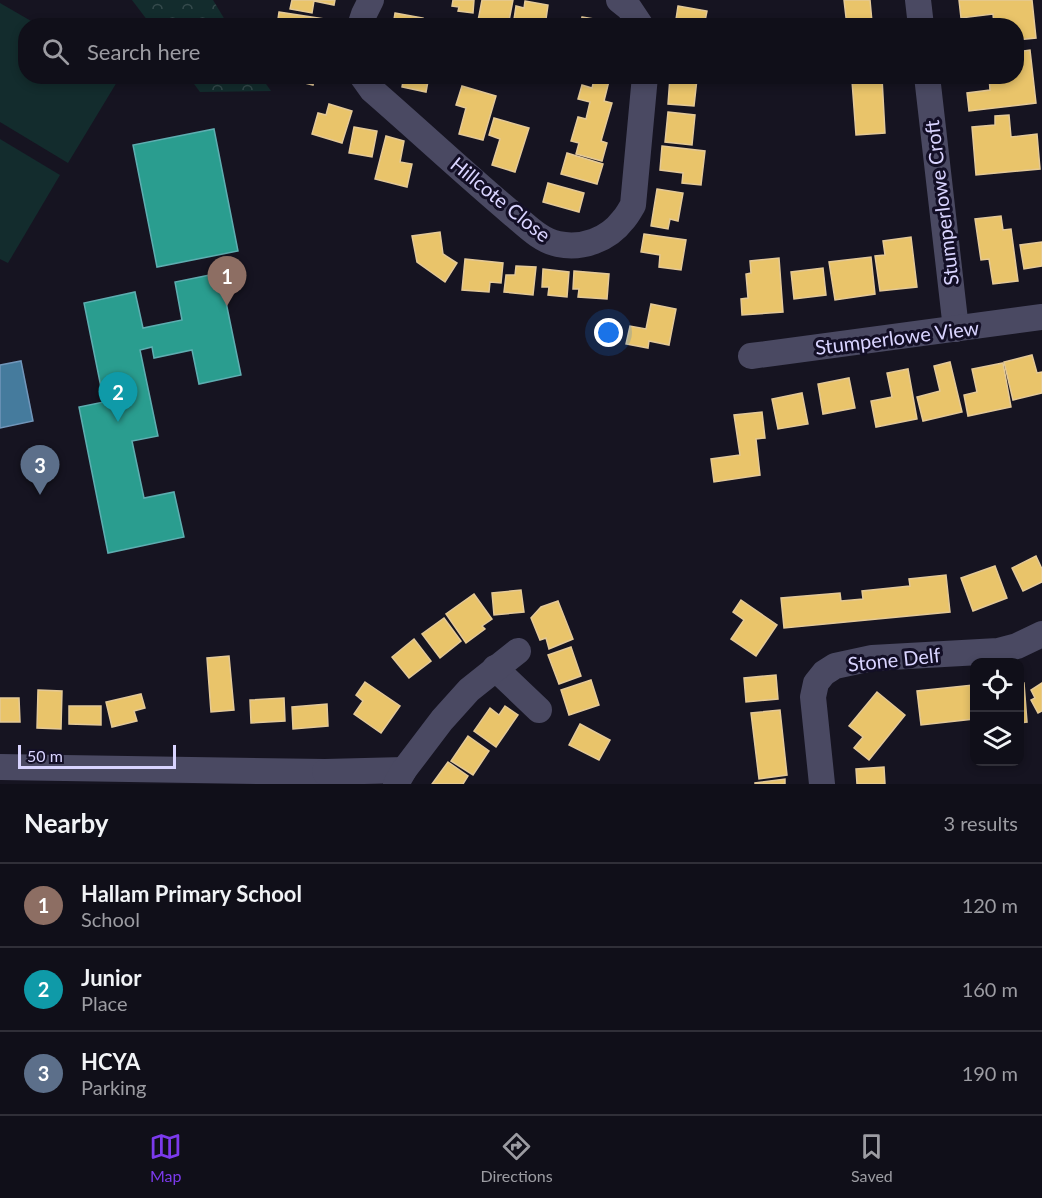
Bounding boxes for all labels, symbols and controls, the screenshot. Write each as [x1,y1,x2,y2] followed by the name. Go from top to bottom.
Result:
[18,18,1024,84] search box
[39,35,72,68] icon: search
[87,38,200,65] text: Search here
[919,119,963,287] street label: Stumperlowe Croft
[446,151,556,247] street label: Hillcote Close
[208,256,246,306] pin: 1
[814,315,981,359] street label: Stumperlowe View
[594,318,623,347] your location
[98,372,138,422] pin: 2
[20,446,60,495] pin: 3
[846,642,942,676] street label: Stone Delf
[970,658,1024,766] map controls
[970,658,1024,712] button: locate
[970,712,1024,766] button: layers
[18,742,176,770] scale bar
[27,746,63,765] text: 50 m
[24,807,109,839] text: Nearby
[943,811,1018,835] text: 3 results
[81,880,302,907] text: Hallam Primary School
[38,893,49,917] text: 1
[962,893,1018,917] text: 120 m
[81,907,140,931] text: School
[81,964,141,991] text: Junior
[38,977,49,1001] text: 2
[962,977,1018,1001] text: 160 m
[81,991,128,1015] text: Place
[81,1048,140,1075] text: HCYA
[38,1061,49,1085] text: 3
[962,1061,1018,1085] text: 190 m
[81,1075,146,1099] text: Parking
[149,1130,182,1185] tab: Map
[480,1130,553,1185] tab: Directions
[851,1130,893,1185] tab: Saved

